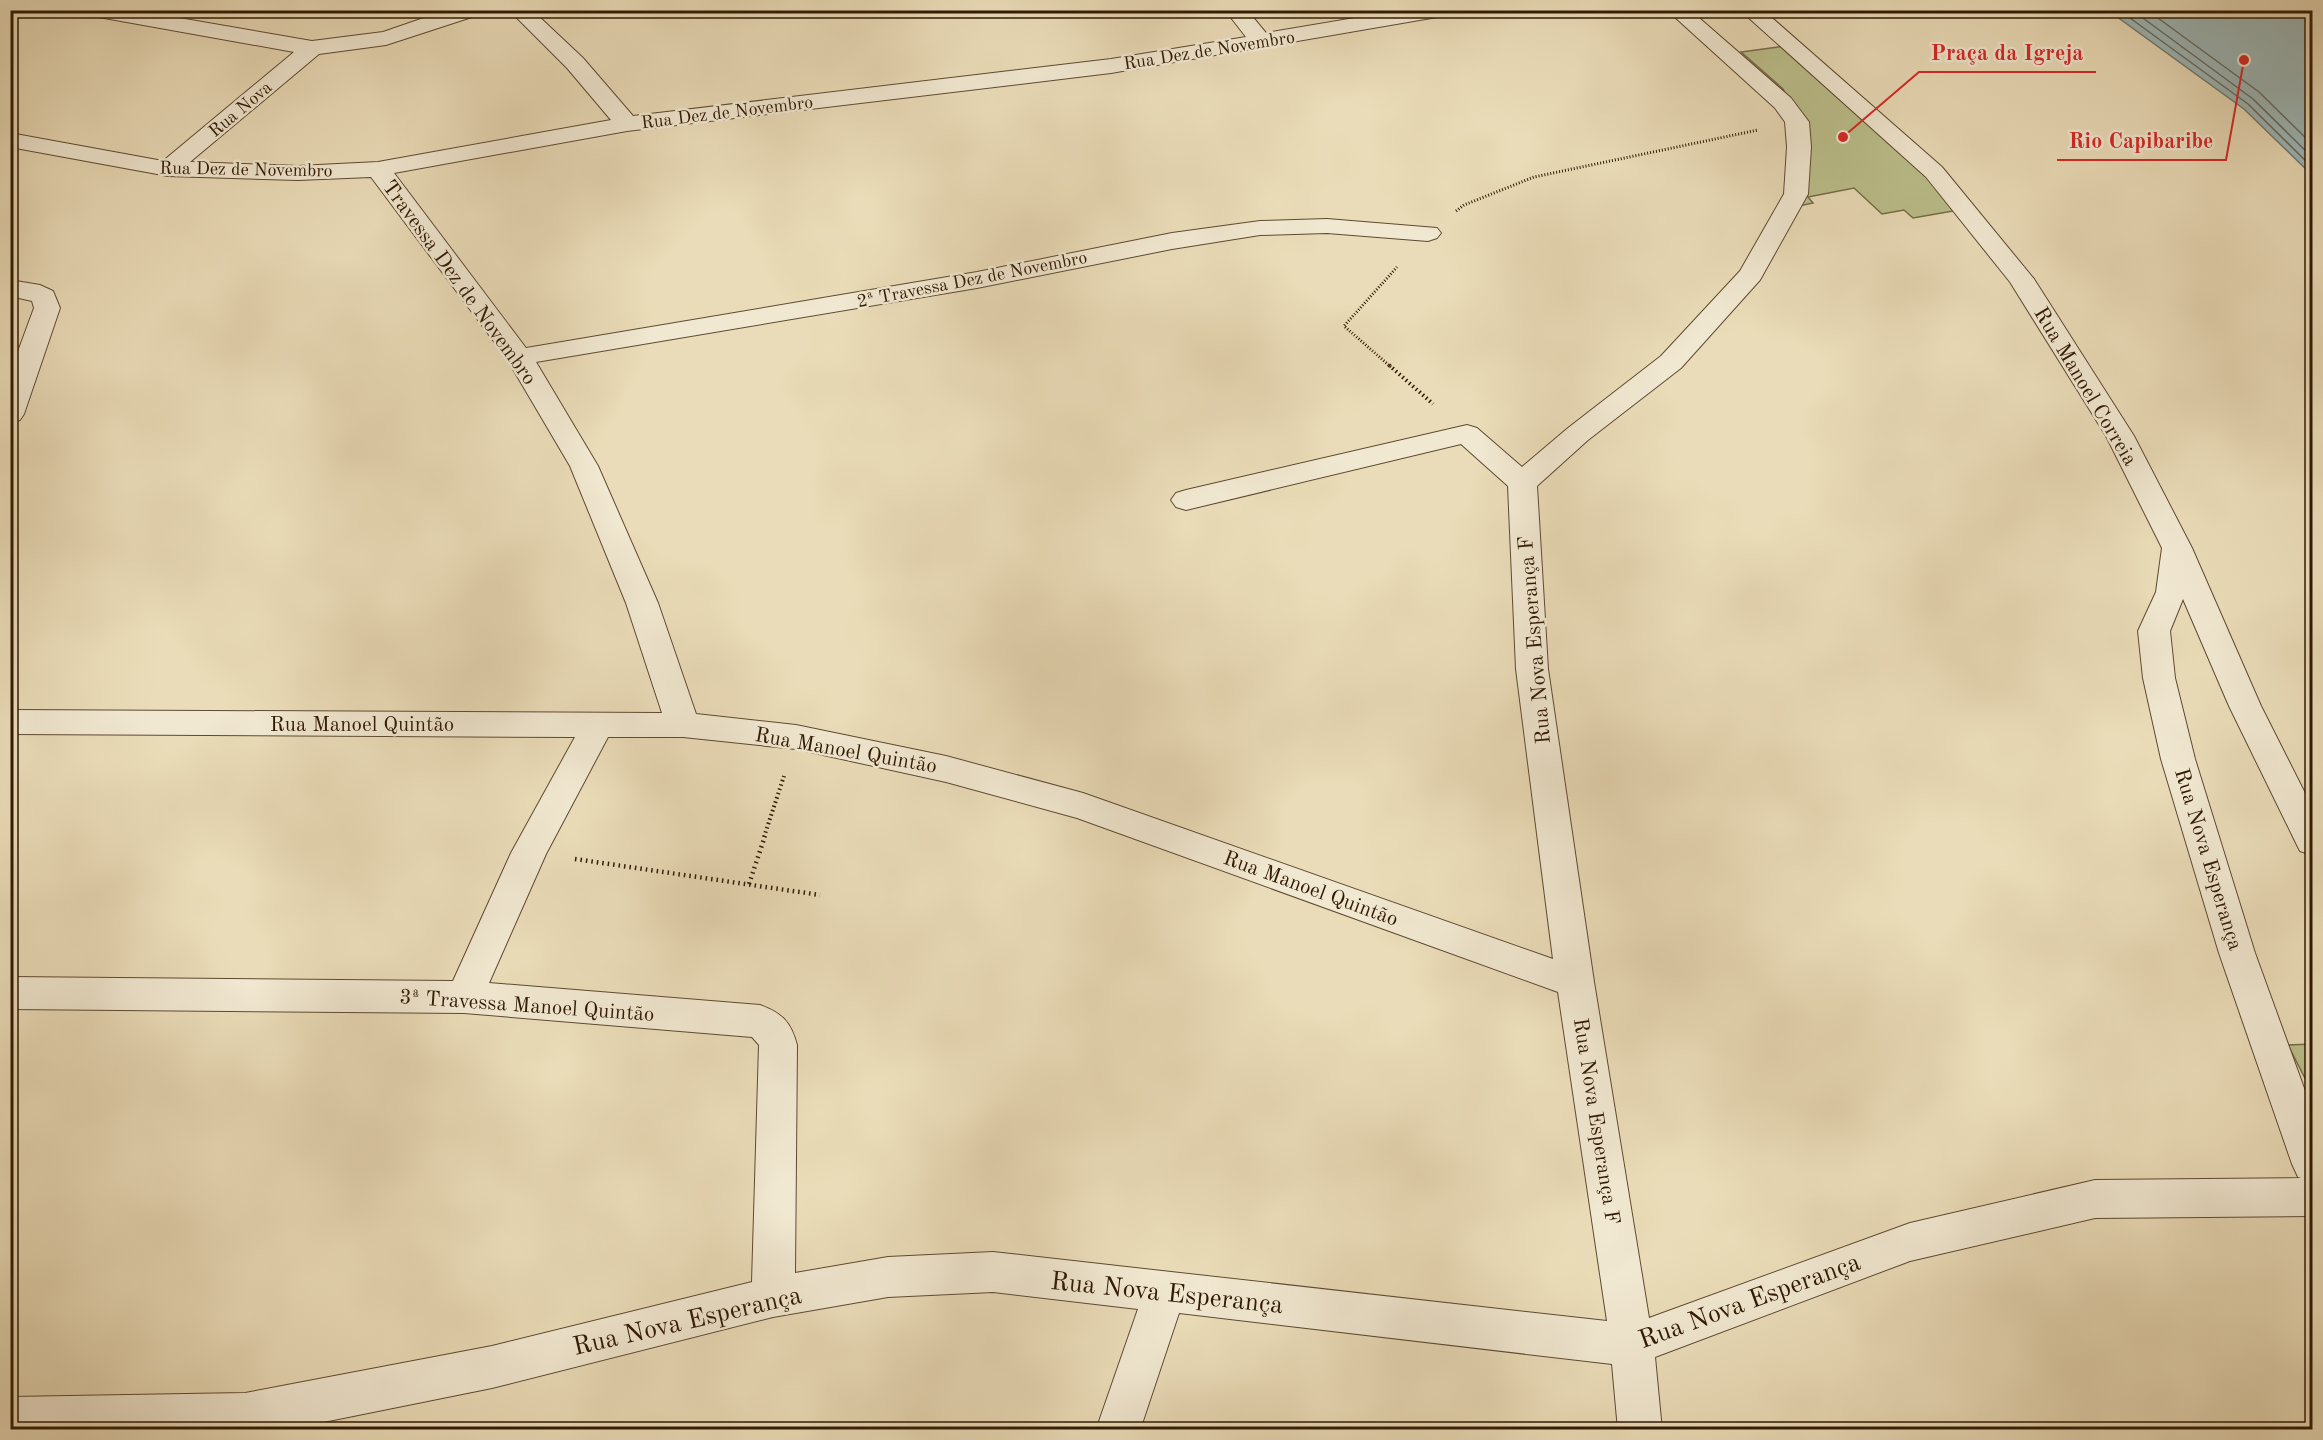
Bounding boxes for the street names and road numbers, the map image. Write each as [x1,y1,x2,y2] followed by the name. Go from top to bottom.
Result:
[1122,29,1296,73] street label: Rua Dez de Novembro
[206,78,276,141] street label: Rua Nova
[640,93,814,132] street label: Rua Dez de Novembro
[159,159,333,181] street label: Rua Dez de Novembro
[378,177,540,389] street label: Travessa Dez de Novembro
[856,249,1089,311] street label: 2ª Travessa Dez de Novembro
[2029,304,2140,470] street label: Rua Manoel Correia
[1516,535,1555,745] street label: Rua Nova Esperança F
[270,715,454,736] street label: Rua Manoel Quintão
[753,725,938,778] street label: Rua Manoel Quintão
[2170,766,2245,953] street label: Rua Nova Esperança
[1220,848,1401,931] street label: Rua Manoel Quintão
[399,987,655,1026] street label: 3ª Travessa Manoel Quintão
[1569,1016,1622,1226] street label: Rua Nova Esperança F
[1635,1250,1864,1354] street label: Rua Nova Esperança
[1049,1269,1285,1319] street label: Rua Nova Esperança
[571,1283,804,1361] street label: Rua Nova Esperança

